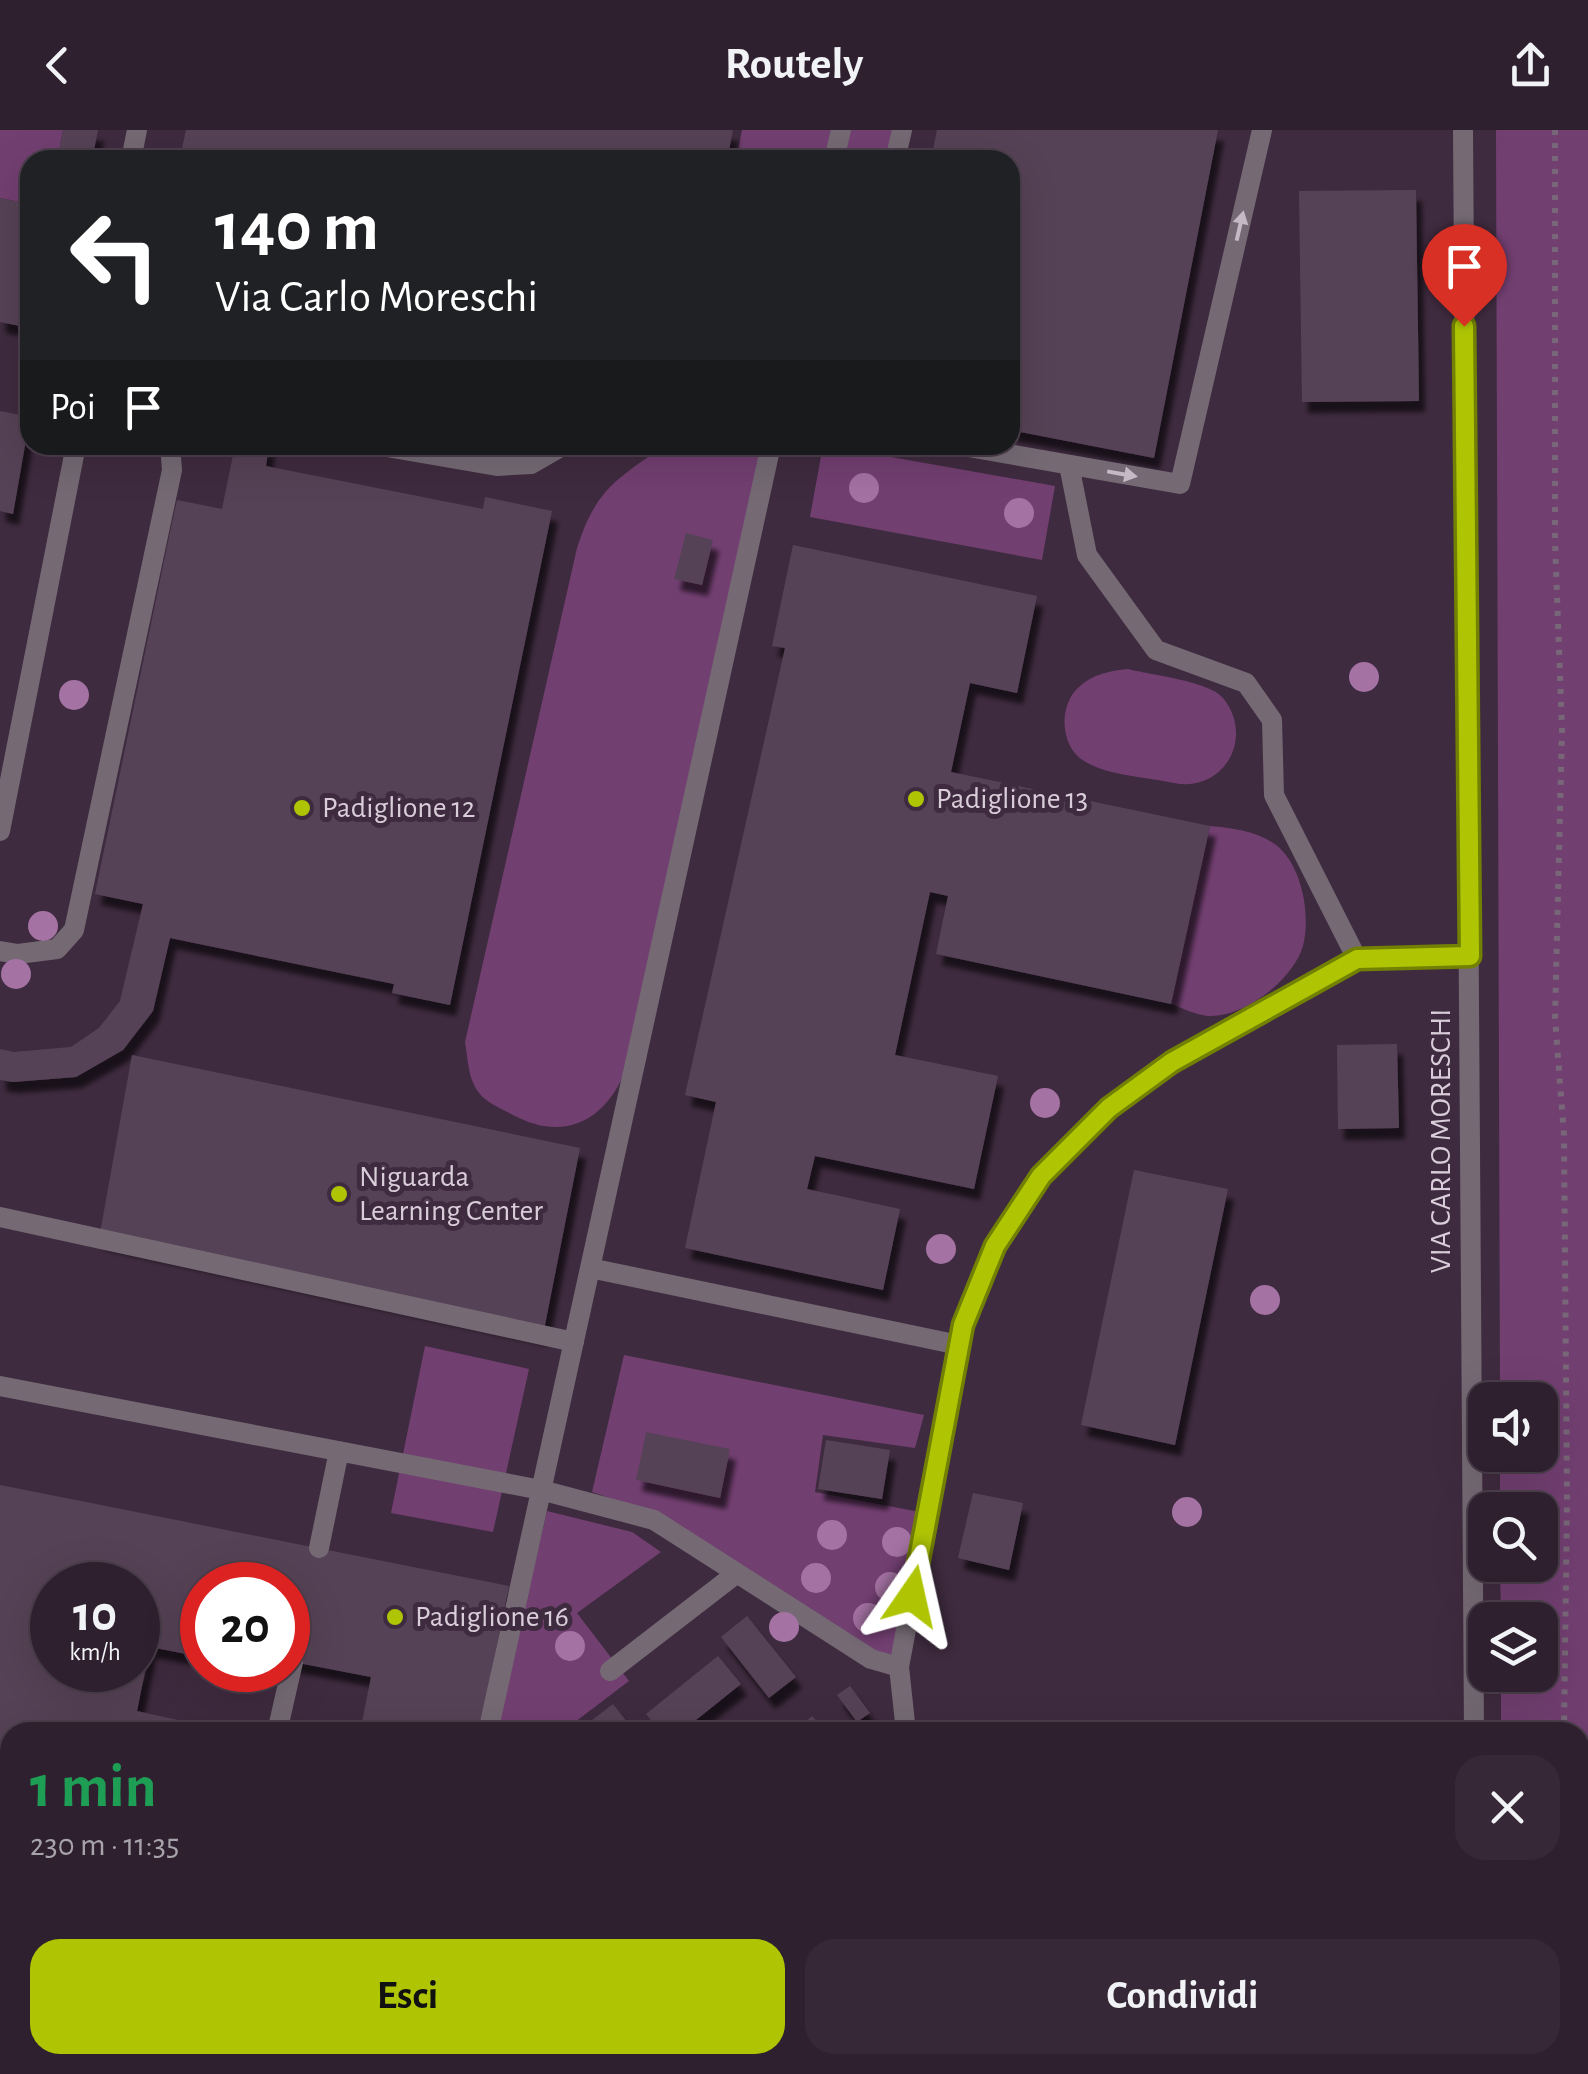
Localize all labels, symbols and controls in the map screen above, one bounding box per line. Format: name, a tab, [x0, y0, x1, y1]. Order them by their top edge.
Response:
icon: back	[30, 38, 85, 93]
icon: share	[1503, 38, 1558, 93]
text: Routely	[725, 42, 863, 87]
icon: left	[50, 190, 180, 320]
text: 140 m	[215, 193, 379, 263]
one-way arrow	[1233, 210, 1248, 241]
pin	[1422, 224, 1507, 327]
icon: arrive	[1437, 239, 1492, 294]
text: Via Carlo Moreschi	[215, 275, 538, 320]
icon: arrive	[116, 380, 171, 435]
text: Poi	[50, 389, 96, 427]
one-way arrow	[1106, 467, 1138, 482]
place label: Padiglione 13	[936, 784, 1088, 814]
marker: Padiglione 13	[905, 788, 927, 810]
place label: Padiglione 12	[322, 793, 475, 823]
marker: Padiglione 12	[291, 797, 313, 819]
street label: VIA CARLO MORESCHI	[1426, 1009, 1456, 1273]
place label: Niguarda Learning Center	[359, 1162, 543, 1226]
marker: Niguarda Learning Center	[328, 1183, 350, 1205]
map controls	[1468, 1382, 1558, 1692]
button: sound	[1468, 1382, 1558, 1472]
button: search	[1468, 1492, 1558, 1582]
position arrow	[860, 1544, 964, 1648]
speed limit sign: 20	[180, 1562, 310, 1692]
text: 10	[73, 1590, 117, 1640]
place label: Padiglione 16	[415, 1602, 569, 1632]
button: layers	[1468, 1602, 1558, 1692]
marker: Padiglione 16	[384, 1606, 406, 1628]
text: km/h	[69, 1640, 121, 1665]
button: close	[1455, 1755, 1560, 1860]
text: 1 min	[30, 1758, 156, 1818]
text: 230 m · 11:35	[30, 1829, 179, 1861]
button: Esci	[30, 1939, 785, 2054]
button: Condividi	[805, 1939, 1560, 2054]

